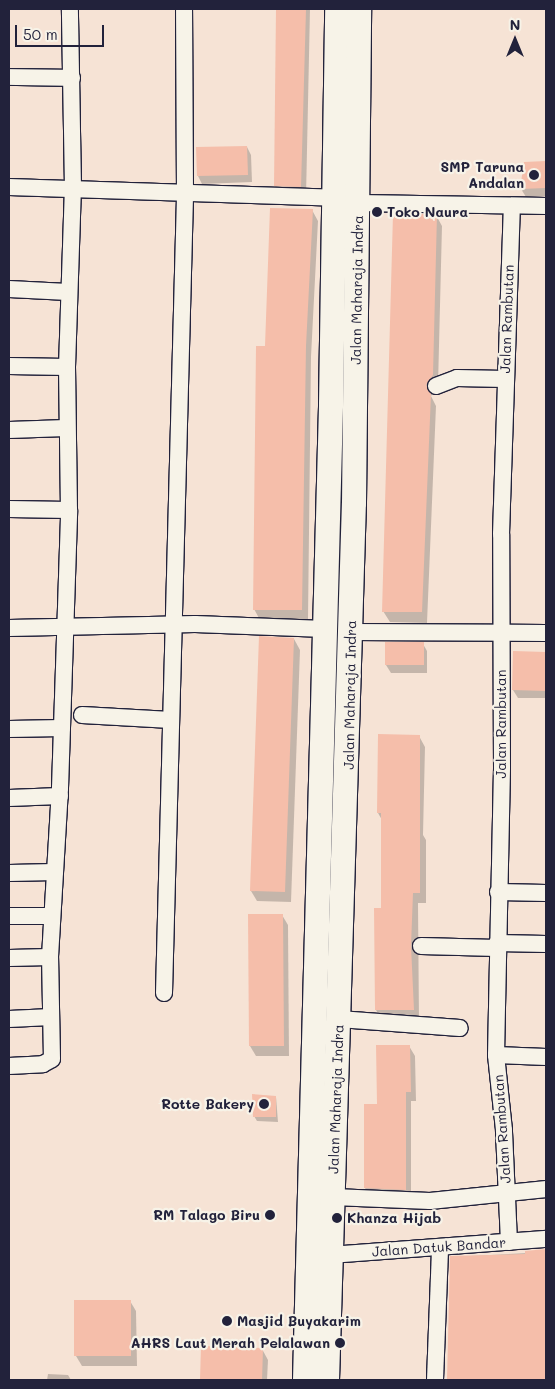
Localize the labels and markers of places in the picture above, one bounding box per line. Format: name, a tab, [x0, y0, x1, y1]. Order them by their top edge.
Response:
place label: SMP Taruna Andalan	[440, 159, 524, 192]
marker: SMP Taruna Andalan	[528, 169, 540, 181]
place label: Toko Naura	[387, 204, 468, 220]
marker: Toko Naura	[371, 206, 383, 218]
place label: Rotte Bakery	[161, 1096, 254, 1112]
marker: Rotte Bakery	[258, 1098, 270, 1110]
place label: RM Talago Biru	[153, 1207, 260, 1223]
marker: RM Talago Biru	[264, 1209, 276, 1221]
place label: Khanza Hijab	[347, 1210, 441, 1226]
marker: Khanza Hijab	[331, 1212, 343, 1224]
place label: Masjid Buyakarim	[237, 1313, 361, 1329]
marker: Masjid Buyakarim	[221, 1315, 233, 1327]
place label: AHRS Laut Merah Pelalawan	[131, 1335, 330, 1351]
marker: AHRS Laut Merah Pelalawan	[334, 1337, 346, 1349]

